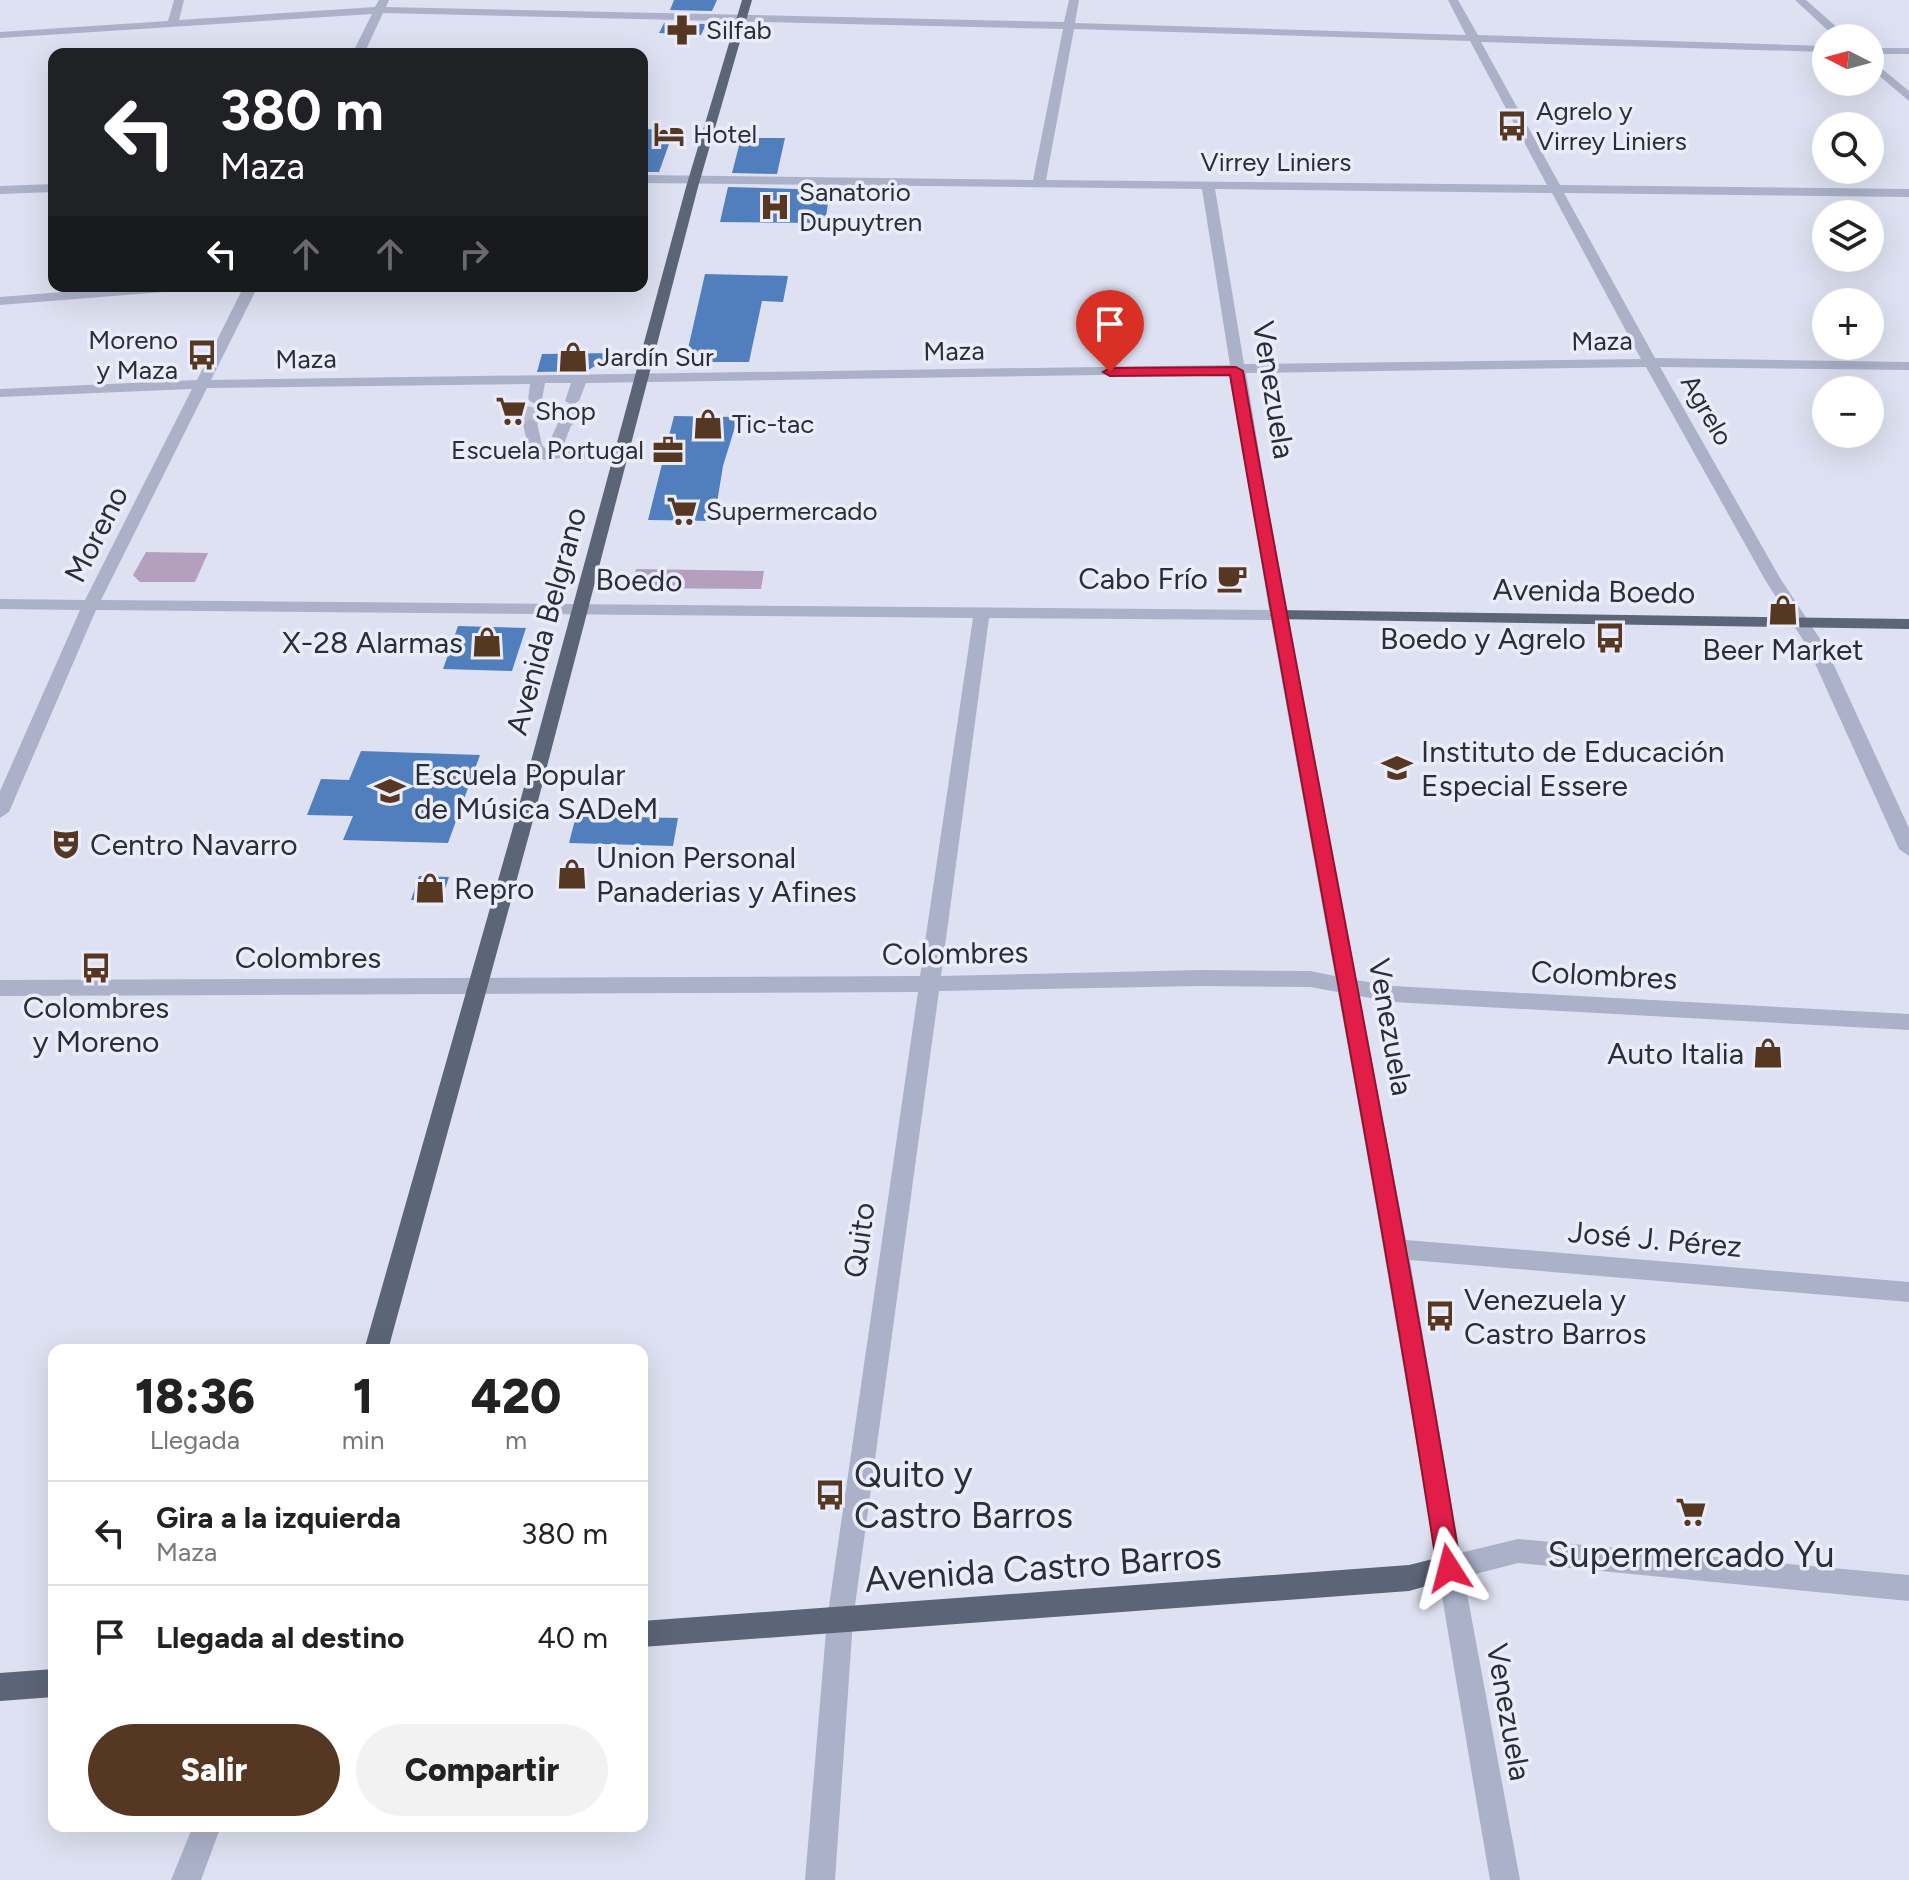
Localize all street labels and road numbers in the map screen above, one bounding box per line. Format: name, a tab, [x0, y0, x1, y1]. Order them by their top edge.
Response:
street label: Virrey Liniers	[1201, 146, 1351, 178]
street label: Venezuela	[1245, 319, 1303, 461]
street label: Maza	[1571, 324, 1633, 358]
street label: Maza	[923, 334, 985, 368]
street label: Maza	[275, 342, 337, 376]
street label: Agrelo	[1674, 369, 1740, 451]
street label: Moreno	[56, 480, 136, 588]
street label: Avenida Belgrano	[498, 503, 594, 739]
street label: Boedo	[595, 561, 683, 599]
street label: Avenida Boedo	[1492, 571, 1696, 611]
street label: Colombres	[881, 933, 1029, 973]
street label: Colombres	[235, 939, 381, 976]
street label: Colombres	[1530, 953, 1678, 997]
street label: Venezuela	[1361, 955, 1421, 1099]
street label: Quito	[835, 1200, 883, 1280]
street label: José J. Pérez	[1566, 1213, 1744, 1265]
street label: Avenida Castro Barros	[863, 1533, 1223, 1601]
street label: Venezuela	[1479, 1640, 1539, 1784]

